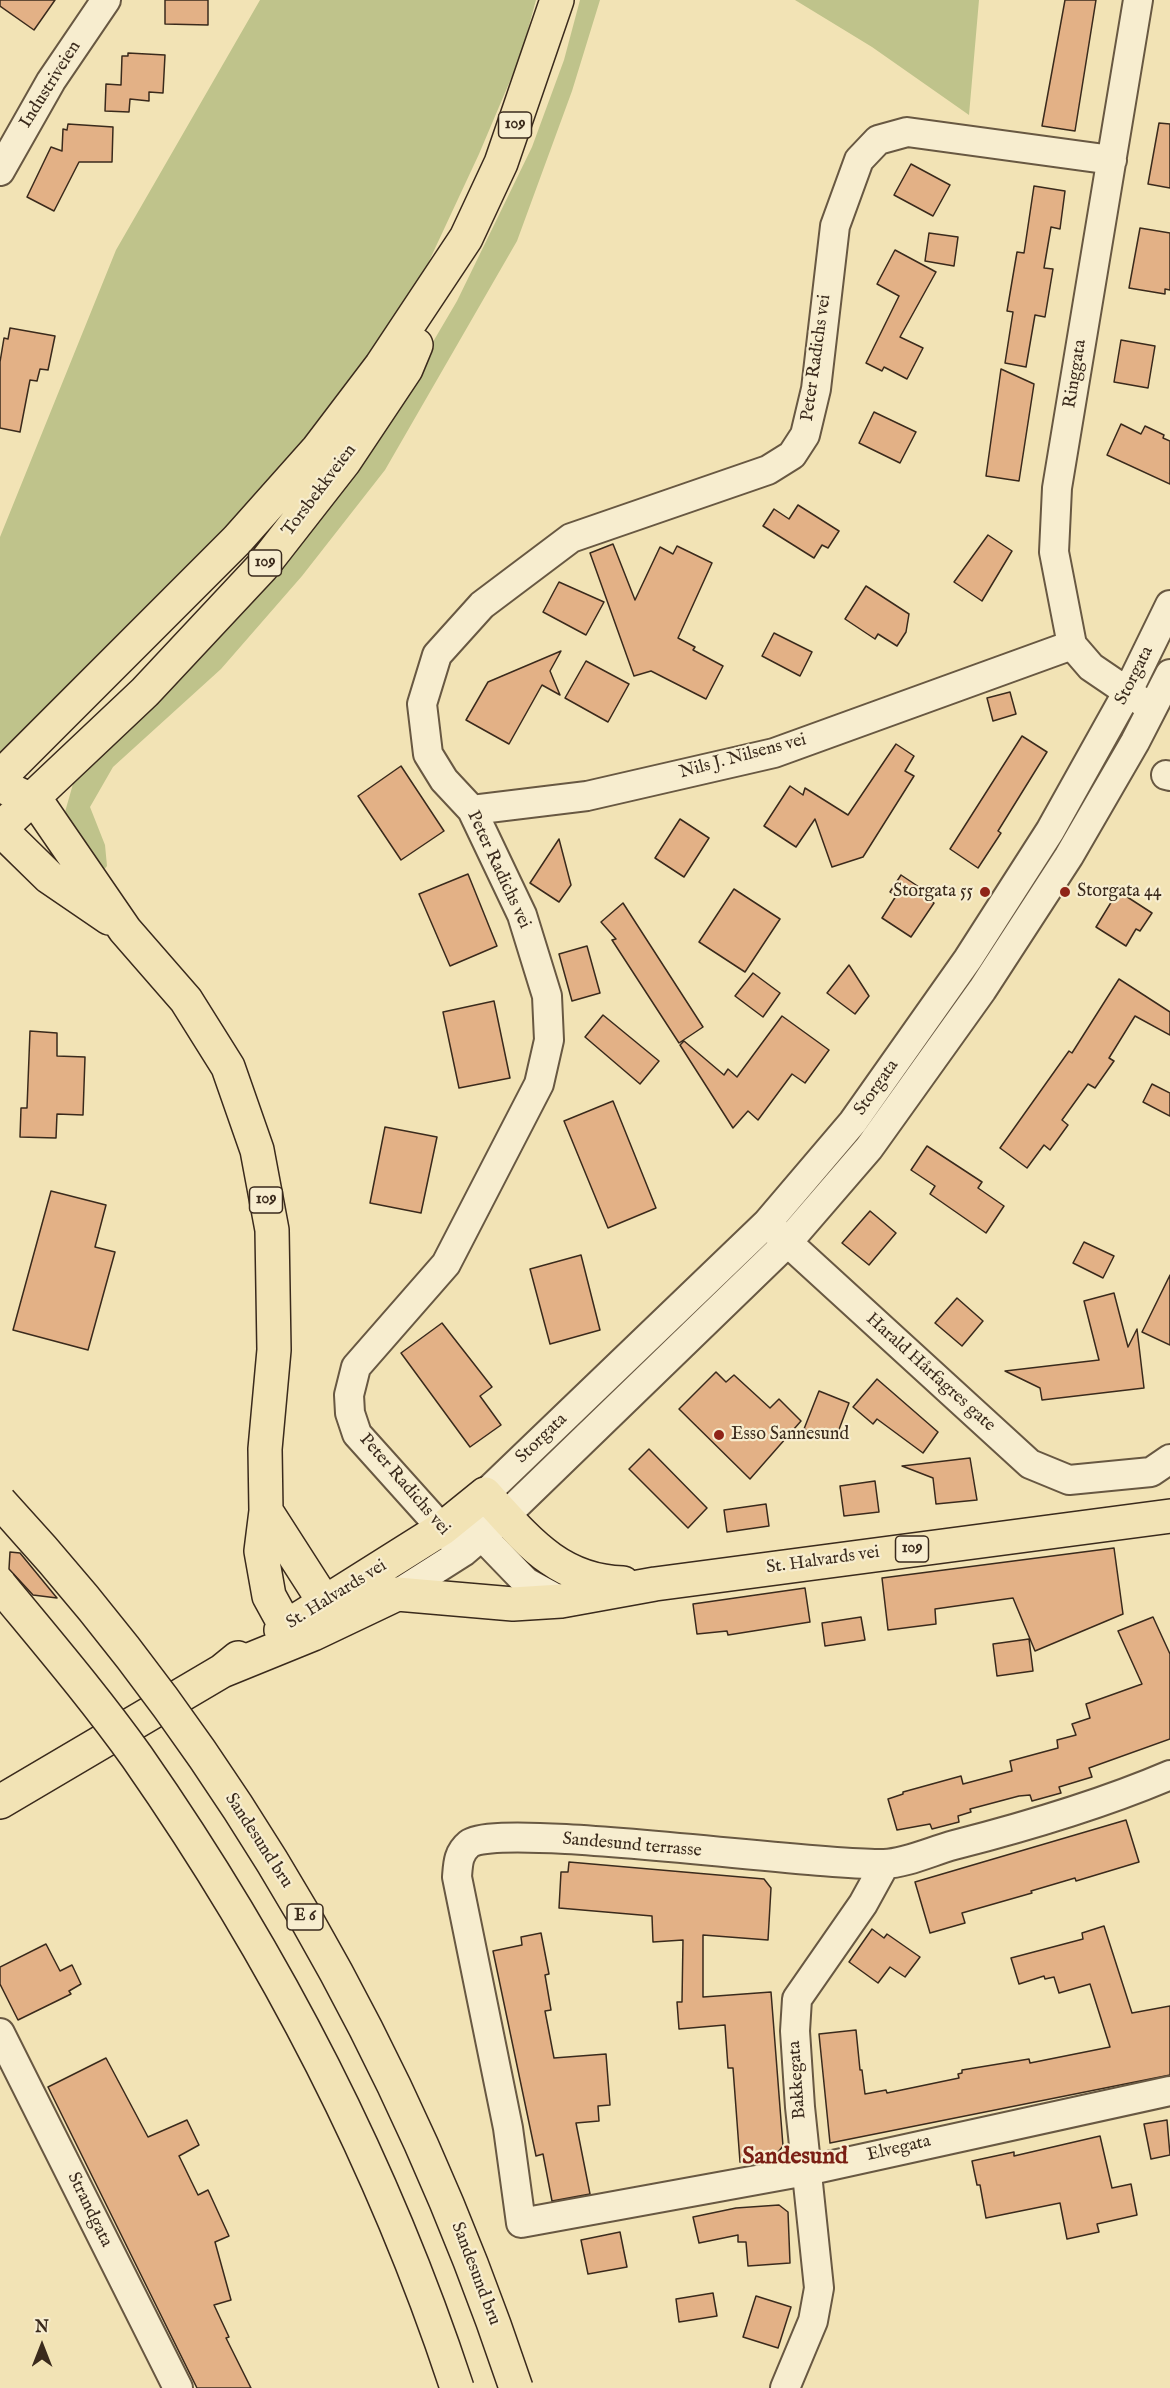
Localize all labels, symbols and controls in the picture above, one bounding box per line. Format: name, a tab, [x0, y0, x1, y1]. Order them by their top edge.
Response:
street label: Industriveien	[16, 37, 86, 133]
road number: 109	[498, 112, 532, 138]
street label: Peter Radichs vei	[797, 293, 837, 423]
street label: Ringgata	[1060, 338, 1092, 410]
street label: Torsbekkveien	[278, 441, 362, 541]
road number: 109	[248, 550, 282, 576]
street label: Storgata	[1111, 643, 1159, 709]
street label: Nils J. Nilsens vei	[677, 730, 809, 784]
street label: Peter Radichs vei	[461, 808, 535, 932]
place label: Storgata 55	[893, 881, 973, 903]
place label: Storgata 44	[1077, 881, 1162, 903]
marker: Storgata 55	[978, 885, 992, 899]
marker: Storgata 44	[1058, 885, 1072, 899]
street label: Storgata	[850, 1056, 904, 1120]
road number: 109	[250, 1187, 282, 1213]
street label: Harald Hårfagres gate	[861, 1309, 999, 1437]
street label: Storgata	[512, 1409, 572, 1469]
place label: Esso Sannesund	[731, 1424, 849, 1446]
marker: Esso Sannesund	[712, 1428, 726, 1442]
street label: Peter Radichs vei	[354, 1430, 454, 1540]
road number: 109	[896, 1536, 928, 1562]
street label: St. Halvards vei	[765, 1542, 881, 1580]
street label: St. Halvards vei	[283, 1556, 391, 1634]
street label: Sandesund bru	[219, 1790, 297, 1892]
street label: Sandesund terrasse	[562, 1829, 702, 1863]
road number: E 6	[287, 1904, 323, 1930]
street label: Bakkegata	[784, 2040, 812, 2120]
street label: Elvegata	[865, 2131, 933, 2167]
district label: Sandesund	[742, 2144, 848, 2172]
street label: Strandgata	[62, 2169, 116, 2251]
street label: Sandesund bru	[445, 2219, 505, 2329]
north arrow	[12, 2316, 72, 2376]
text: N	[35, 2318, 49, 2338]

